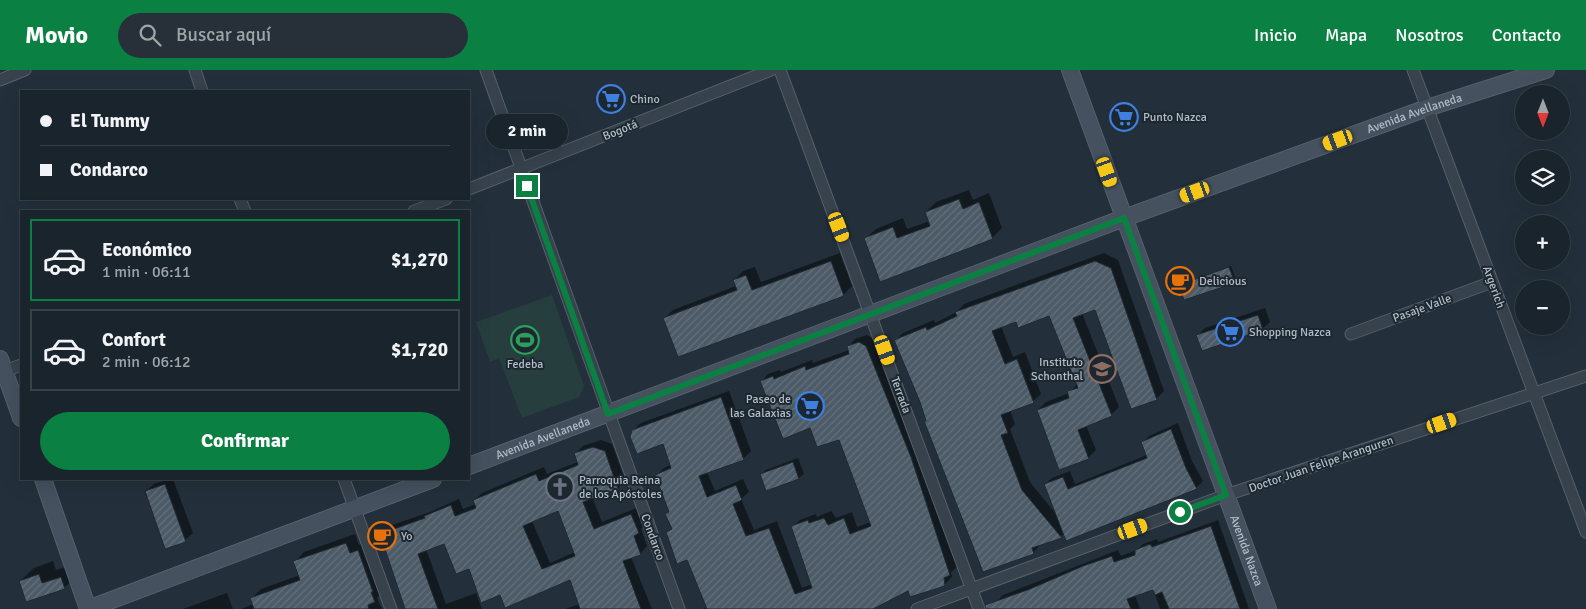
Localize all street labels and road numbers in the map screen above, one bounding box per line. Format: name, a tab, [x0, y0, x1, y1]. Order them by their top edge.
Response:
street label: Avenida Avellaneda	[1365, 90, 1464, 137]
street label: Bogotá	[601, 117, 640, 144]
street label: Argerich	[1479, 264, 1508, 310]
street label: Pasaje Valle	[1391, 291, 1454, 326]
street label: Terrada	[887, 375, 914, 416]
street label: Avenida Avellaneda	[494, 414, 592, 463]
street label: Doctor Juan Felipe Aranguren	[1247, 433, 1395, 496]
street label: Condarco	[637, 512, 668, 562]
street label: Avenida Nazca	[1226, 513, 1266, 588]

